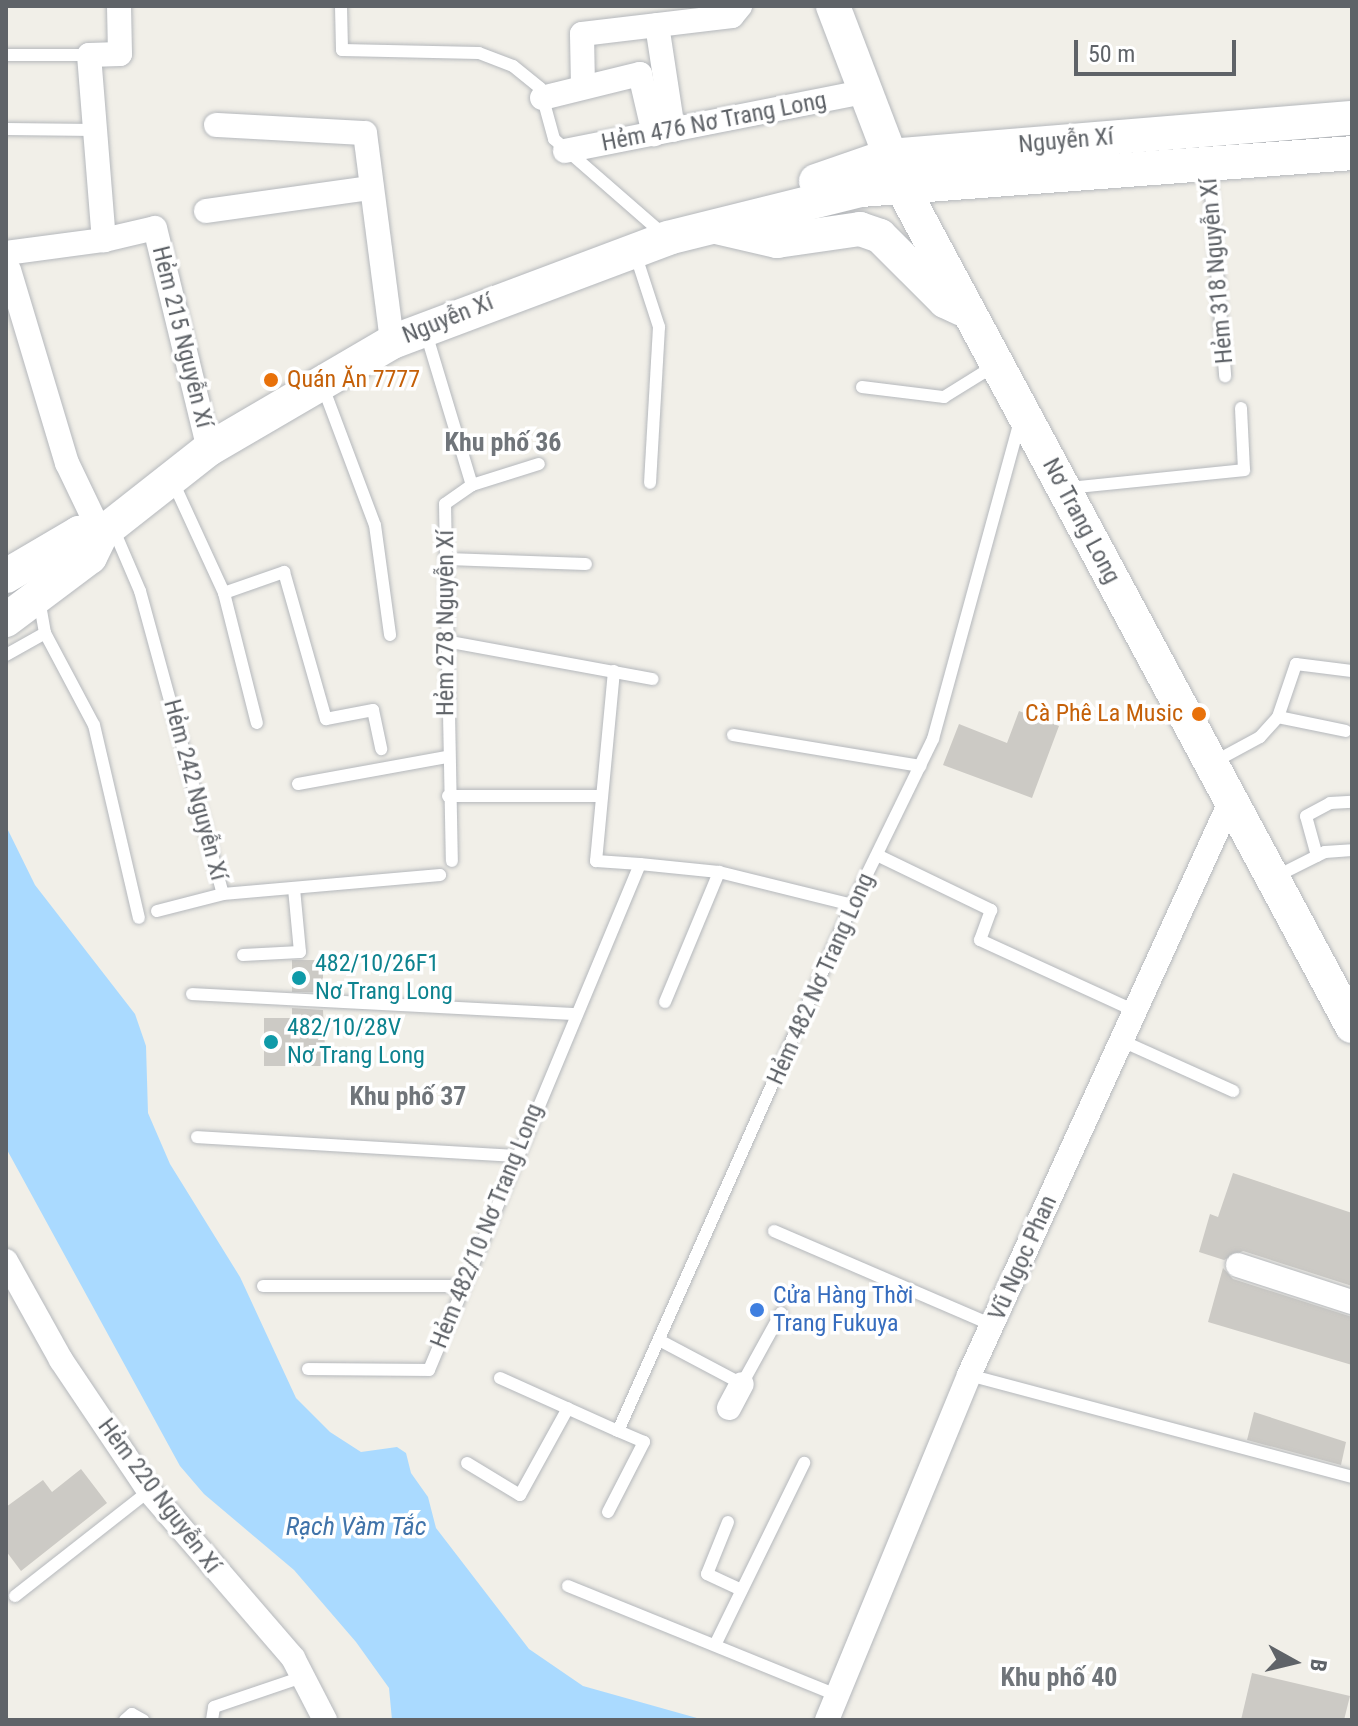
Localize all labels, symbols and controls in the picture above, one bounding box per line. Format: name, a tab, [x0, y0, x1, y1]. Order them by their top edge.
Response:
scale bar	[1078, 24, 1240, 74]
text: 50 m	[1088, 40, 1135, 68]
street label: Hẻm 476 Nơ Trang Long	[599, 86, 829, 158]
street label: Nguyễn Xí	[1017, 122, 1115, 160]
street label: Hẻm 318 Nguyễn Xí	[1195, 177, 1239, 365]
street label: Hẻm 215 Nguyễn Xí	[146, 243, 218, 431]
street label: Nguyễn Xí	[398, 288, 498, 350]
place label: Quán Ăn 7777	[287, 366, 420, 394]
marker: Quán Ăn 7777	[262, 371, 280, 389]
district label: Khu phố 36	[445, 427, 561, 459]
street label: Nơ Trang Long	[1036, 453, 1126, 589]
street label: Hẻm 278 Nguyễn Xí	[432, 530, 460, 716]
street label: Hẻm 242 Nguyễn Xí	[157, 696, 233, 884]
place label: Cà Phê La Music	[1025, 700, 1183, 728]
marker: Cà Phê La Music	[1190, 705, 1208, 723]
street label: Hẻm 482 Nơ Trang Long	[761, 869, 881, 1089]
place label: 482/10/26F1 Nơ Trang Long	[315, 950, 453, 1006]
marker: 482/10/26F1 Nơ Trang Long	[290, 969, 308, 987]
place label: 482/10/28V Nơ Trang Long	[287, 1014, 425, 1070]
marker: 482/10/28V Nơ Trang Long	[262, 1033, 280, 1051]
district label: Khu phố 37	[350, 1081, 466, 1113]
street label: Hẻm 482/10 Nơ Trang Long	[425, 1099, 549, 1353]
street label: Vũ Ngọc Phan	[983, 1191, 1063, 1325]
place label: Cửa Hàng Thời Trang Fukuya	[773, 1282, 914, 1338]
marker: Cửa Hàng Thời Trang Fukuya	[748, 1301, 766, 1319]
street label: Hẻm 220 Nguyễn Xí	[91, 1413, 227, 1579]
water label: Rạch Vàm Tắc	[285, 1511, 427, 1543]
north arrow	[1254, 1622, 1334, 1702]
text: B	[1305, 1658, 1331, 1673]
district label: Khu phố 40	[1001, 1662, 1117, 1694]

